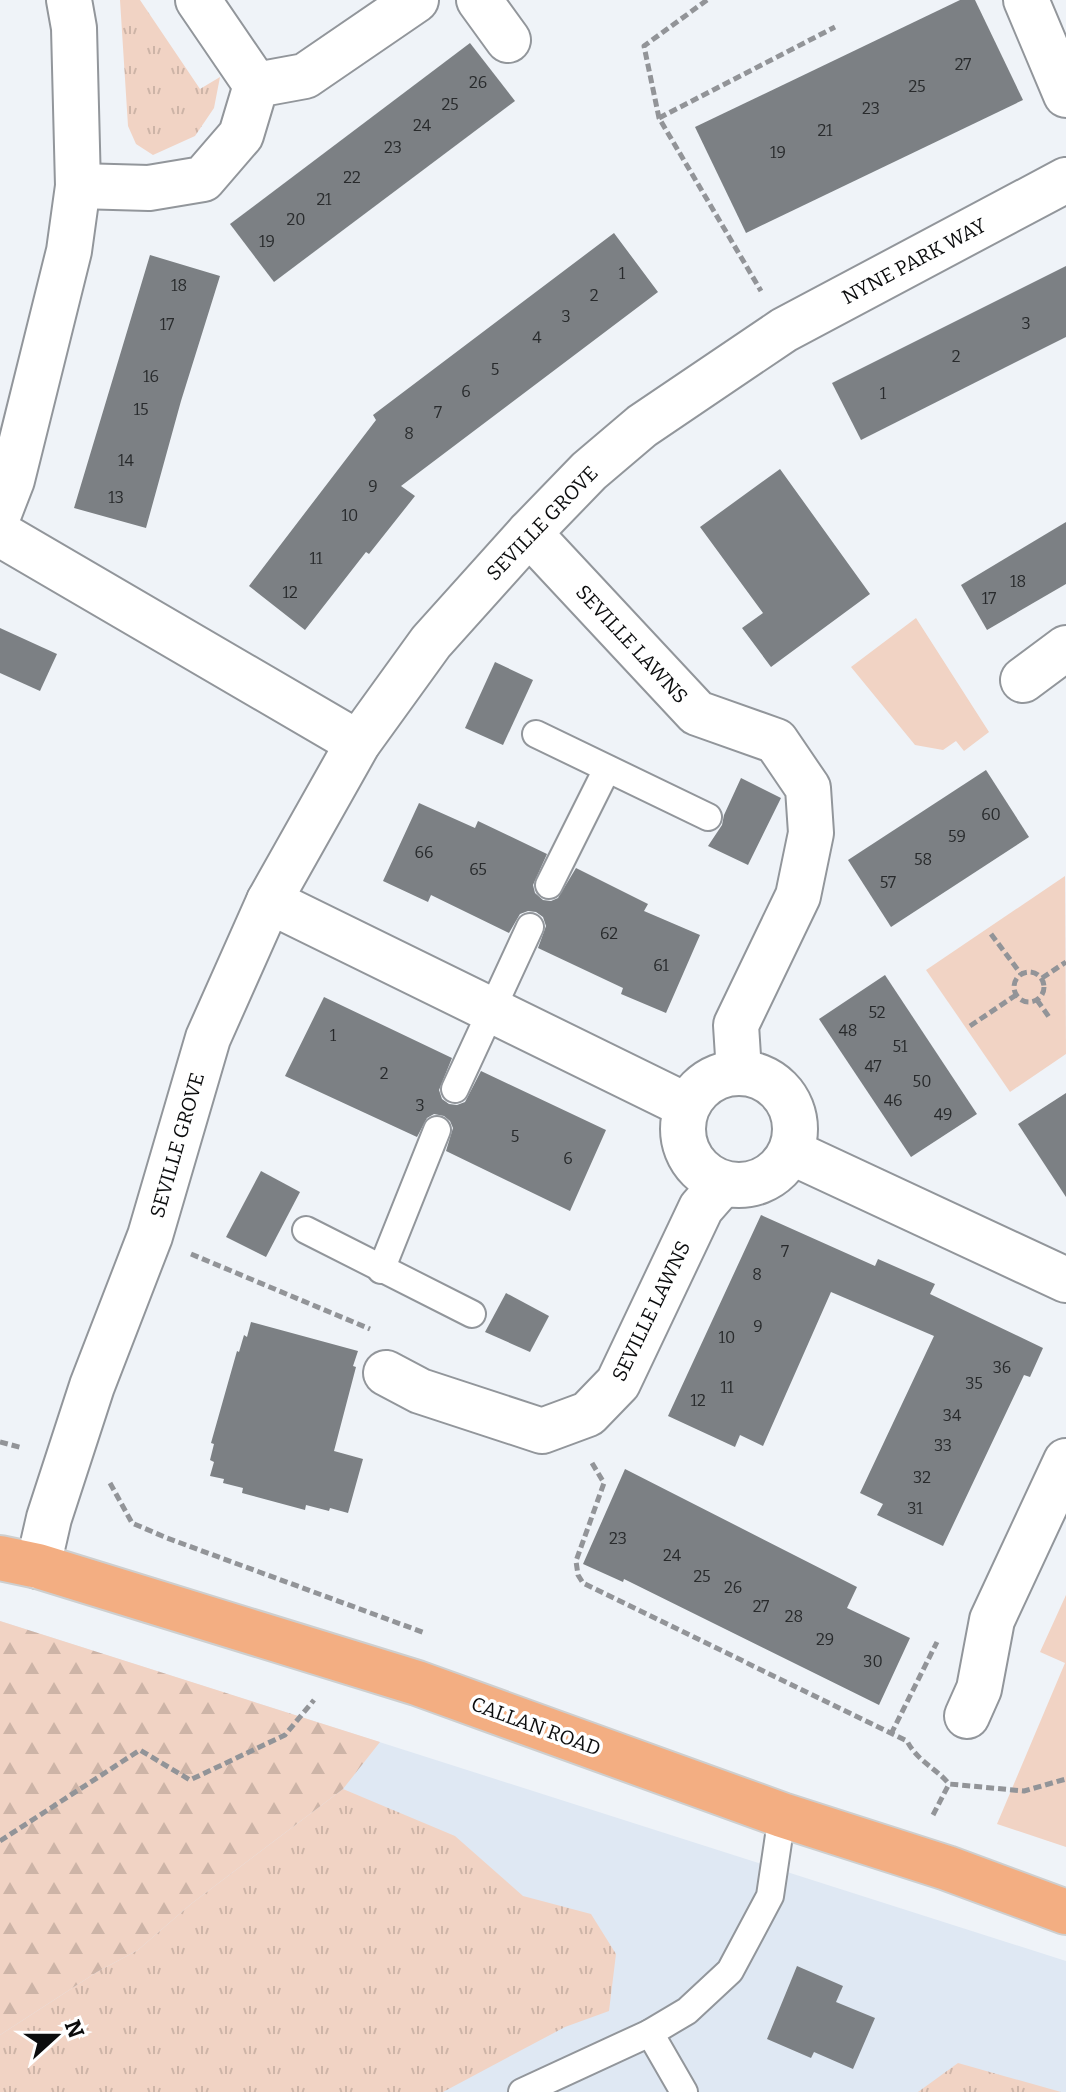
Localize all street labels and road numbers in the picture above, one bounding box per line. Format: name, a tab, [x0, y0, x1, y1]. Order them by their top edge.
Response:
street label: NYNE PARK WAY	[838, 213, 990, 309]
street label: SEVILLE GROVE	[481, 461, 603, 585]
street label: SEVILLE LAWNS	[571, 580, 693, 708]
street label: SEVILLE GROVE	[145, 1070, 209, 1220]
street label: SEVILLE LAWNS	[607, 1237, 695, 1385]
street label: CALLAN ROAD	[468, 1691, 604, 1761]

